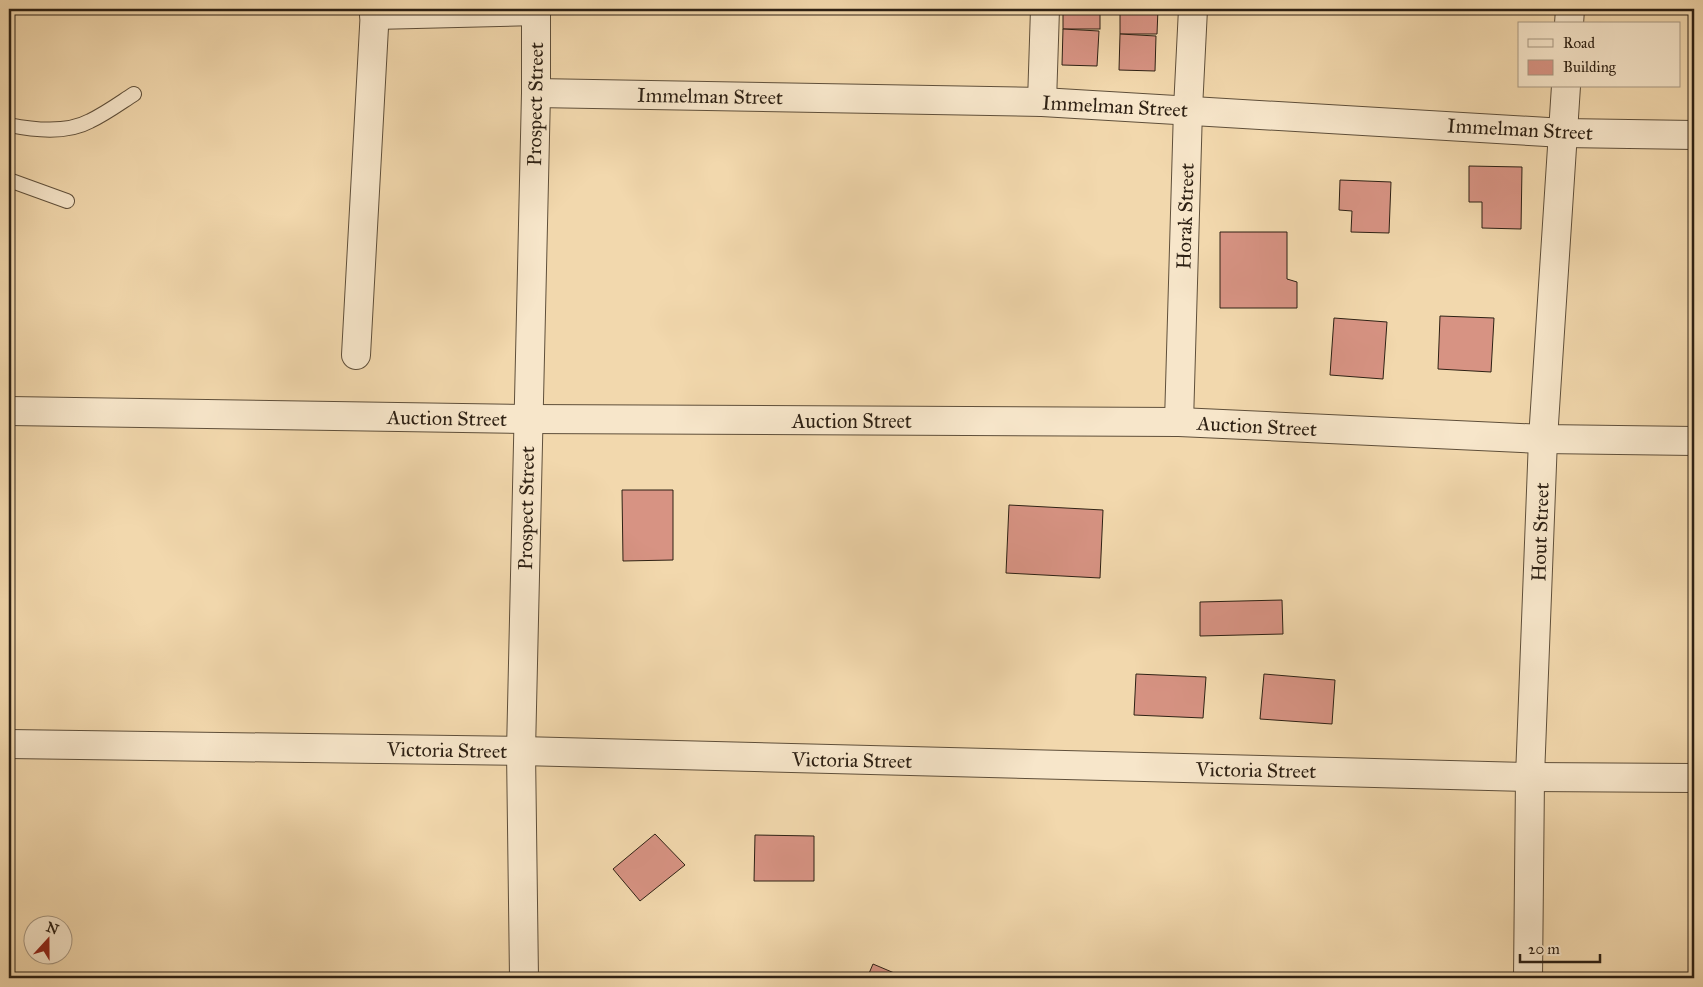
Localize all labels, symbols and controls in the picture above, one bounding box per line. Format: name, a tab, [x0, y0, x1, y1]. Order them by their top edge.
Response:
legend	[1518, 22, 1680, 88]
text: Road	[1563, 34, 1595, 52]
street label: Prospect Street	[522, 42, 548, 166]
text: Building	[1563, 58, 1617, 76]
street label: Immelman Street	[637, 83, 783, 109]
street label: Immelman Street	[1042, 90, 1188, 122]
street label: Immelman Street	[1447, 113, 1593, 145]
street label: Horak Street	[1171, 162, 1199, 270]
street label: Auction Street	[386, 405, 507, 431]
street label: Auction Street	[791, 409, 912, 433]
street label: Auction Street	[1196, 411, 1317, 441]
street label: Prospect Street	[513, 446, 539, 570]
street label: Hout Street	[1526, 482, 1554, 582]
street label: Victoria Street	[386, 737, 507, 763]
street label: Victoria Street	[791, 747, 912, 773]
street label: Victoria Street	[1195, 757, 1316, 783]
north arrow	[22, 914, 72, 964]
text: N	[44, 918, 61, 938]
scale bar	[1520, 932, 1600, 964]
text: 20 m	[1528, 940, 1560, 958]

